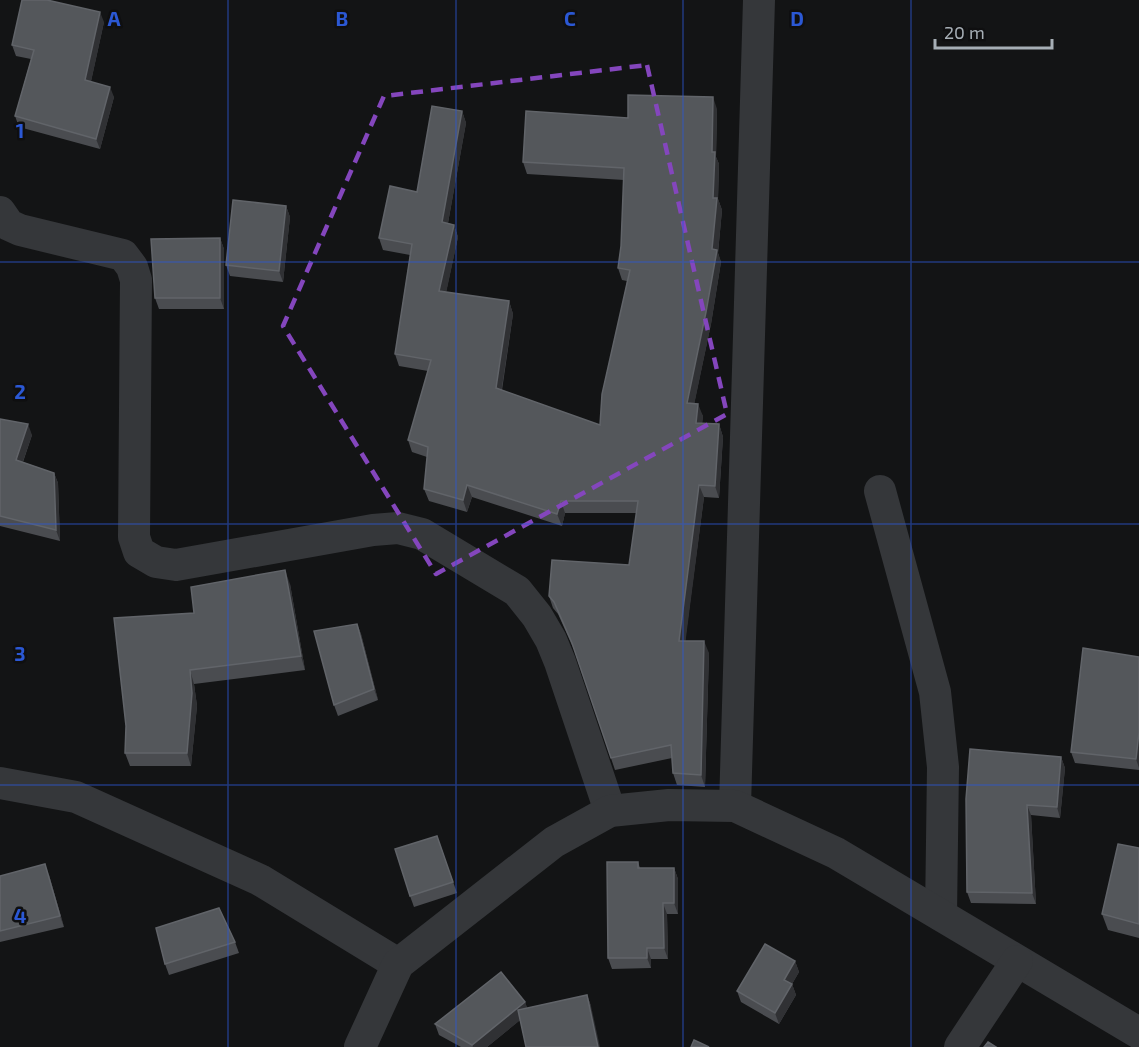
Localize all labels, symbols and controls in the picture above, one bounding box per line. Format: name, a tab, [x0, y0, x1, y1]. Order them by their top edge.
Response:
text: A	[107, 6, 121, 30]
text: B	[336, 6, 348, 30]
text: C	[564, 6, 576, 30]
text: D	[790, 6, 804, 30]
scale bar	[935, 12, 1052, 50]
text: 20 m	[944, 21, 985, 43]
text: 1	[16, 118, 24, 142]
text: 2	[14, 379, 26, 403]
text: 3	[14, 641, 26, 665]
text: 4	[14, 903, 27, 927]

